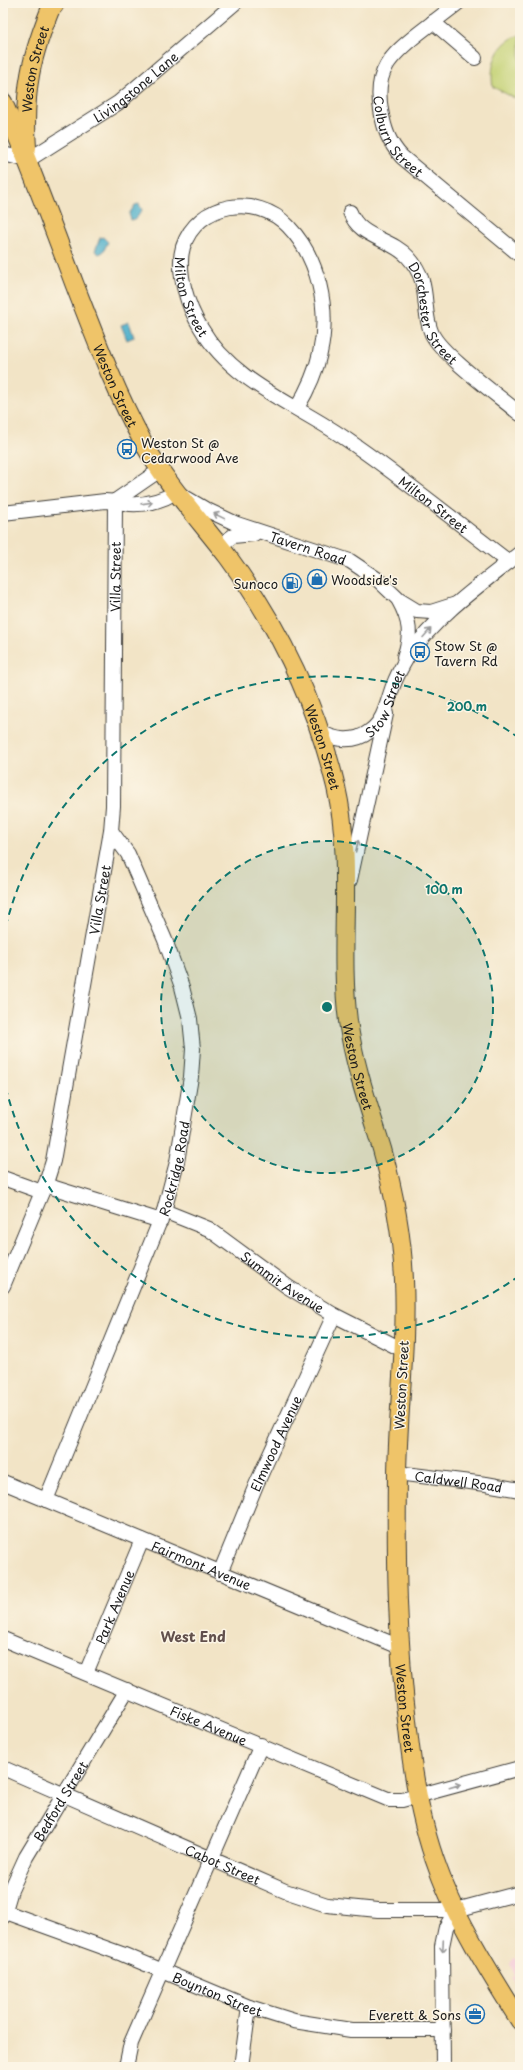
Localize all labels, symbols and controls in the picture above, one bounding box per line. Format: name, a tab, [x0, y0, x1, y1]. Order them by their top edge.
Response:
street label: Weston Street	[17, 23, 53, 113]
street label: Livingstone Lane	[89, 47, 182, 126]
street label: Colburn Street	[370, 95, 428, 181]
street label: Milton Street	[171, 257, 213, 340]
street label: Dorchester Street	[405, 257, 462, 368]
street label: Weston Street	[89, 341, 143, 430]
place label: Weston St @ Cedarwood Ave	[141, 433, 239, 467]
bus stop icon: Weston St @ Cedarwood Ave	[116, 438, 138, 460]
street label: Milton Street	[395, 471, 472, 537]
one-way arrow	[140, 499, 153, 507]
one-way arrow	[213, 512, 225, 519]
street label: Tavern Road	[268, 526, 349, 569]
street label: Villa Street	[105, 542, 124, 612]
shop icon: Woodside's	[306, 568, 328, 590]
place label: Woodside's	[331, 570, 398, 589]
fuel station icon: Sunoco	[281, 572, 303, 594]
place label: Sunoco	[233, 574, 278, 593]
one-way arrow	[423, 628, 432, 638]
place label: Stow St @ Tavern Rd	[434, 636, 498, 670]
bus stop icon: Stow St @ Tavern Rd	[409, 641, 431, 663]
street label: Stow Street	[360, 666, 408, 742]
text: 200 m	[447, 697, 487, 715]
street label: Weston Street	[301, 701, 346, 792]
one-way arrow	[353, 840, 361, 853]
street label: Villa Street	[83, 863, 114, 936]
text: 100 m	[425, 880, 463, 898]
centre of rings	[320, 1000, 334, 1014]
street label: Weston Street	[339, 1021, 379, 1112]
street label: Rockridge Road	[153, 1119, 193, 1219]
street label: Summit Avenue	[237, 1246, 328, 1317]
street label: Weston Street	[389, 1340, 413, 1430]
street label: Elmwood Avenue	[245, 1392, 305, 1494]
street label: Caldwell Road	[413, 1466, 504, 1496]
street label: Fairmont Avenue	[149, 1535, 254, 1594]
street label: Park Avenue	[90, 1567, 138, 1647]
district label: West End	[160, 1626, 226, 1647]
street label: Weston Street	[392, 1663, 420, 1754]
street label: Fiske Avenue	[167, 1700, 250, 1749]
street label: Bedford Street	[28, 1757, 92, 1845]
one-way arrow	[448, 1782, 461, 1789]
street label: Cabot Street	[182, 1839, 264, 1889]
one-way arrow	[439, 1939, 446, 1952]
street label: Boynton Street	[170, 1967, 265, 2020]
office icon: Everett & Sons	[464, 2003, 486, 2025]
place label: Everett & Sons	[368, 2005, 461, 2024]

